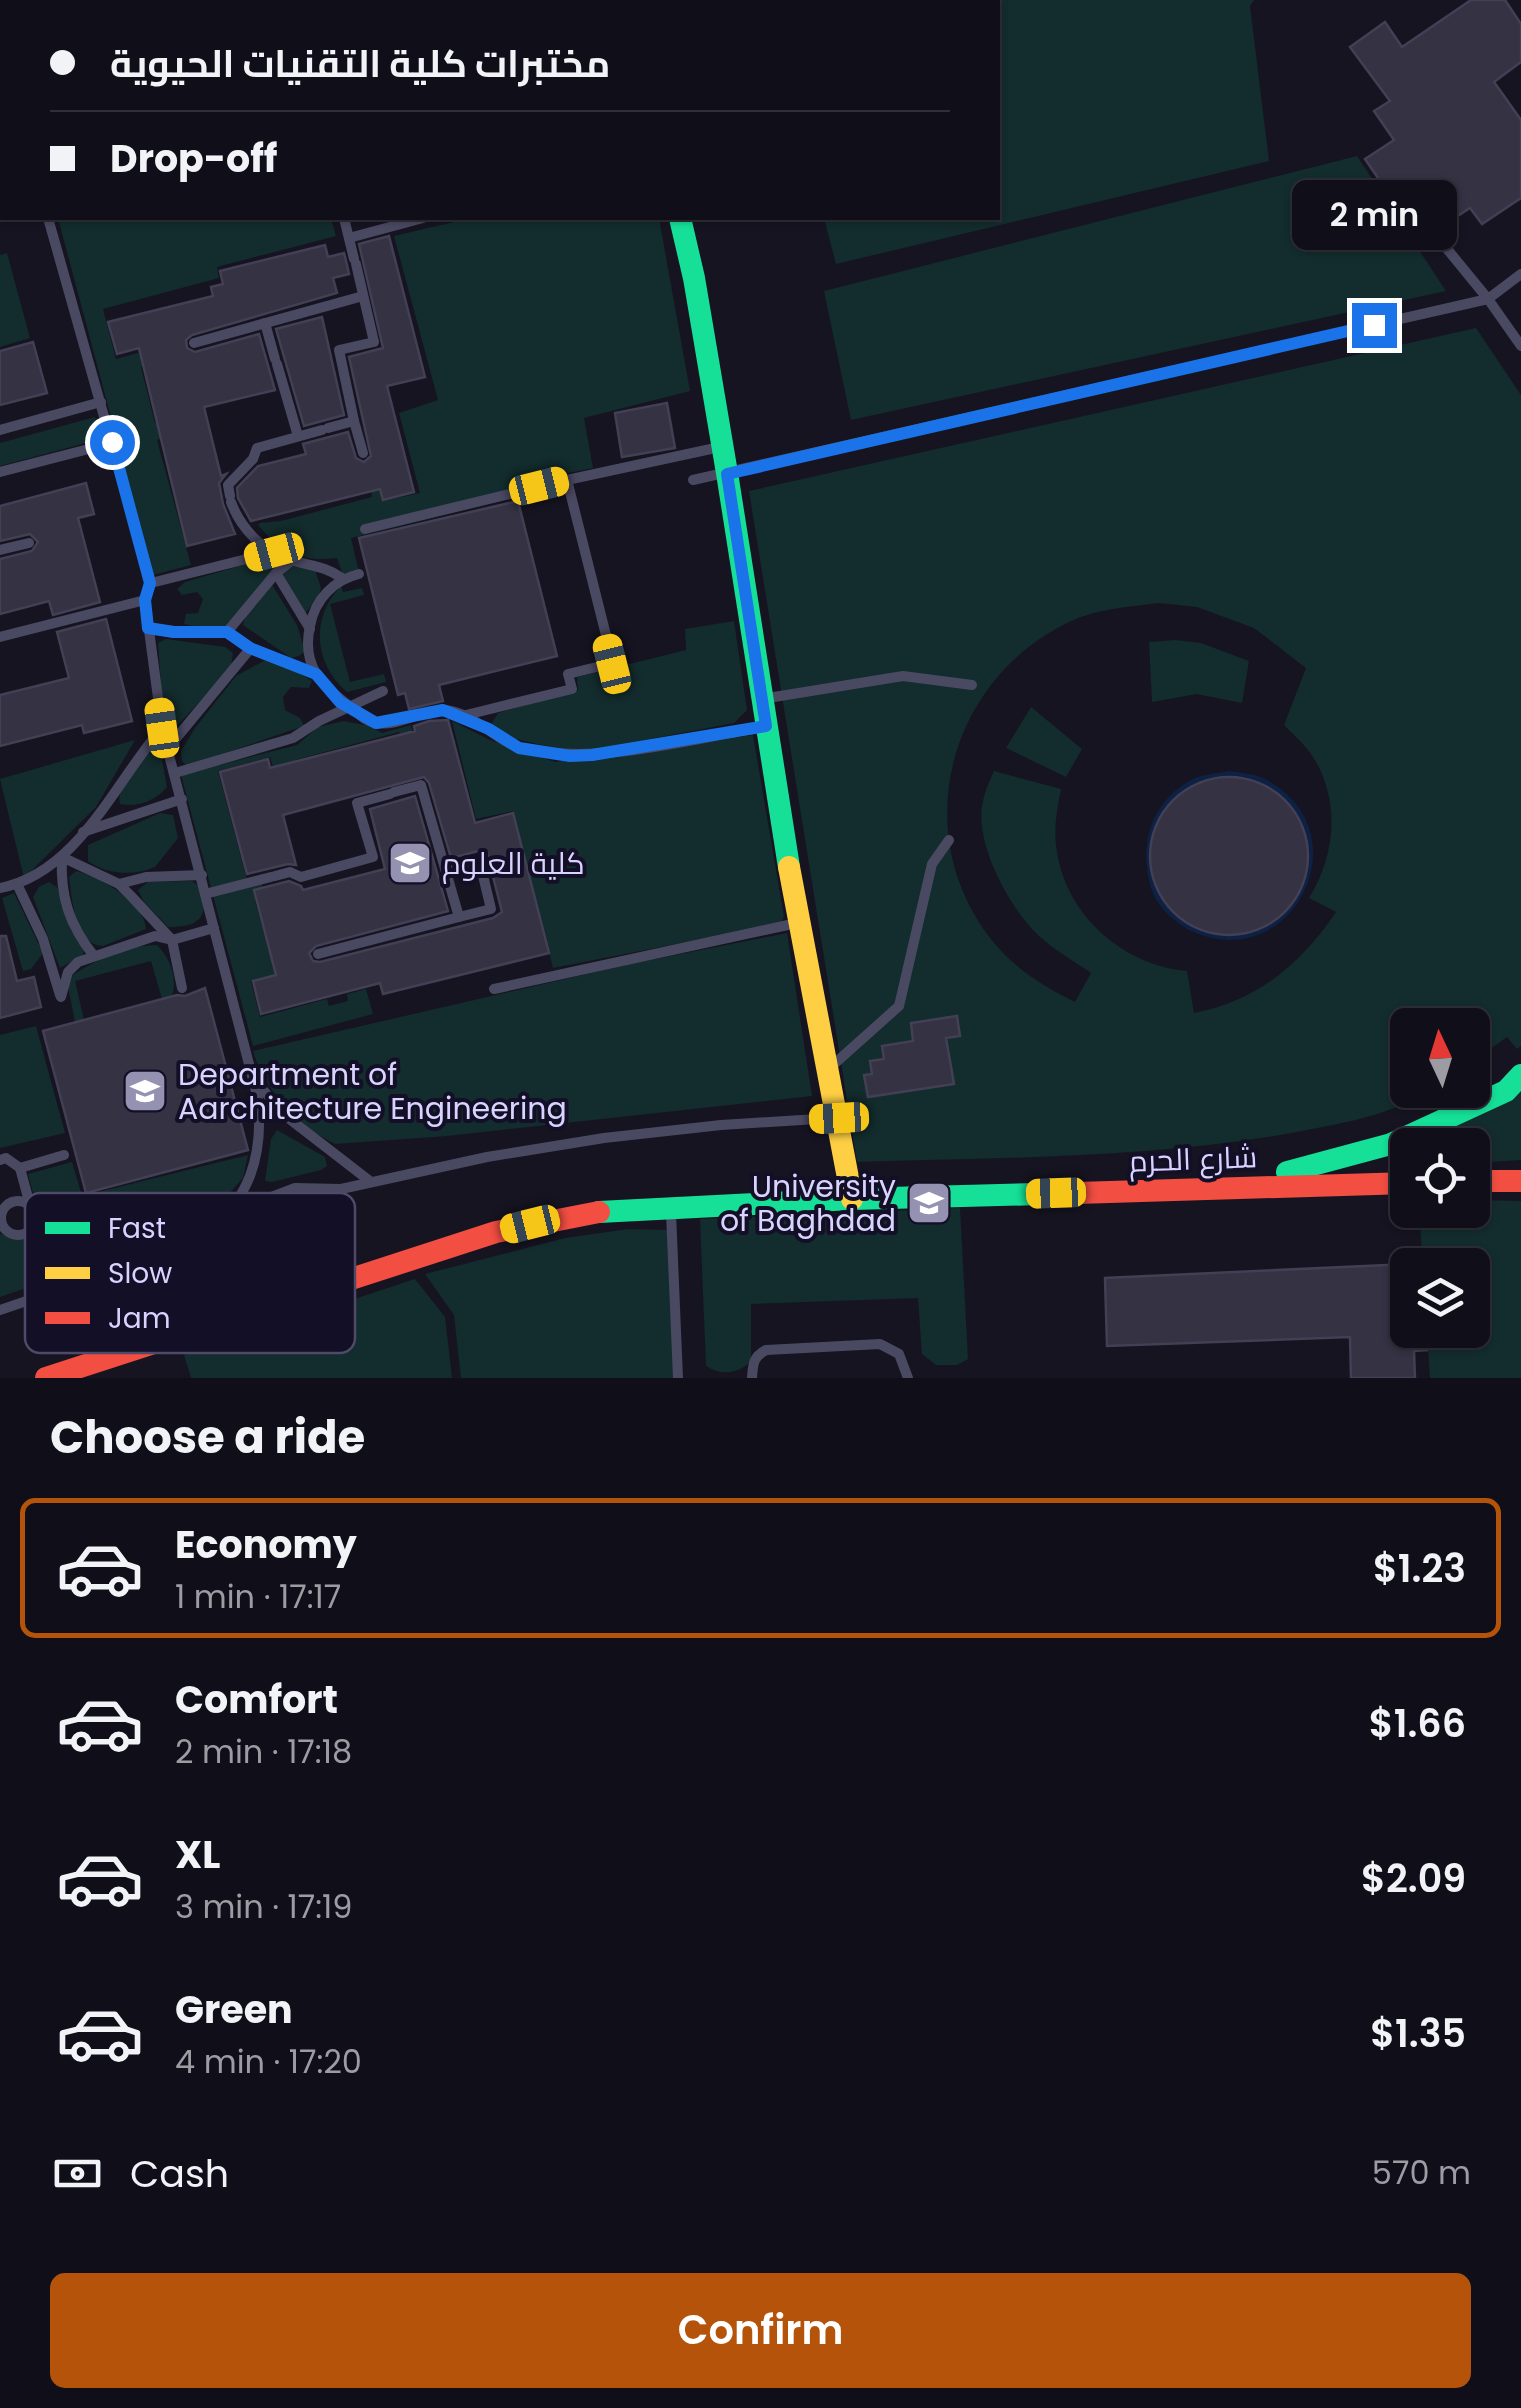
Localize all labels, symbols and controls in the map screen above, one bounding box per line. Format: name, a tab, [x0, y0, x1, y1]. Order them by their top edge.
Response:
text: مختبرات كلية التقنيات الحيوية	[110, 37, 610, 90]
text: Drop-off	[110, 132, 278, 185]
callout: 2 min	[1292, 180, 1456, 250]
text: 2 min	[1330, 192, 1419, 237]
route end	[1352, 303, 1397, 348]
route start	[90, 420, 135, 465]
car	[506, 464, 572, 508]
car	[241, 530, 307, 574]
car	[590, 631, 634, 697]
car	[143, 696, 181, 760]
school or university icon: كلية العلوم	[387, 840, 433, 886]
place label: كلية العلوم	[442, 842, 585, 885]
north arrow	[1390, 1008, 1490, 1108]
map controls	[1390, 1008, 1490, 1348]
place label: Department of Aarchitecture Engineering	[178, 1053, 567, 1130]
school or university icon: Department of Aarchitecture Engineering	[122, 1068, 168, 1114]
car	[808, 1101, 870, 1135]
button: locate	[1390, 1128, 1490, 1228]
street label: شارع الحرم	[1128, 1135, 1258, 1183]
place label: University of Baghdad	[720, 1165, 896, 1242]
car	[1025, 1177, 1087, 1209]
school or university icon: University of Baghdad	[906, 1180, 952, 1226]
legend	[25, 1193, 355, 1353]
car	[497, 1202, 563, 1246]
text: Fast	[108, 1209, 166, 1248]
button: layers	[1390, 1248, 1490, 1348]
text: Slow	[108, 1254, 172, 1293]
text: Jam	[108, 1299, 171, 1338]
text: Choose a ride	[50, 1406, 365, 1469]
text: Economy	[175, 1518, 357, 1571]
icon: car	[55, 1523, 145, 1613]
text: $1.23	[1373, 1542, 1466, 1595]
text: 1 min · 17:17	[175, 1574, 341, 1619]
text: Comfort	[175, 1673, 338, 1726]
icon: car	[55, 1678, 145, 1768]
text: $1.66	[1369, 1697, 1466, 1750]
text: 2 min · 17:18	[175, 1729, 352, 1774]
text: XL	[175, 1828, 220, 1881]
icon: car	[55, 1833, 145, 1923]
text: $2.09	[1361, 1852, 1466, 1905]
text: 3 min · 17:19	[175, 1884, 353, 1929]
text: Green	[175, 1983, 293, 2036]
icon: car	[55, 1988, 145, 2078]
text: $1.35	[1370, 2007, 1466, 2060]
text: 4 min · 17:20	[175, 2039, 362, 2084]
icon: cash	[50, 2146, 105, 2201]
text: Cash	[130, 2147, 229, 2200]
text: 570 m	[1372, 2150, 1471, 2195]
button: Confirm	[50, 2273, 1471, 2388]

